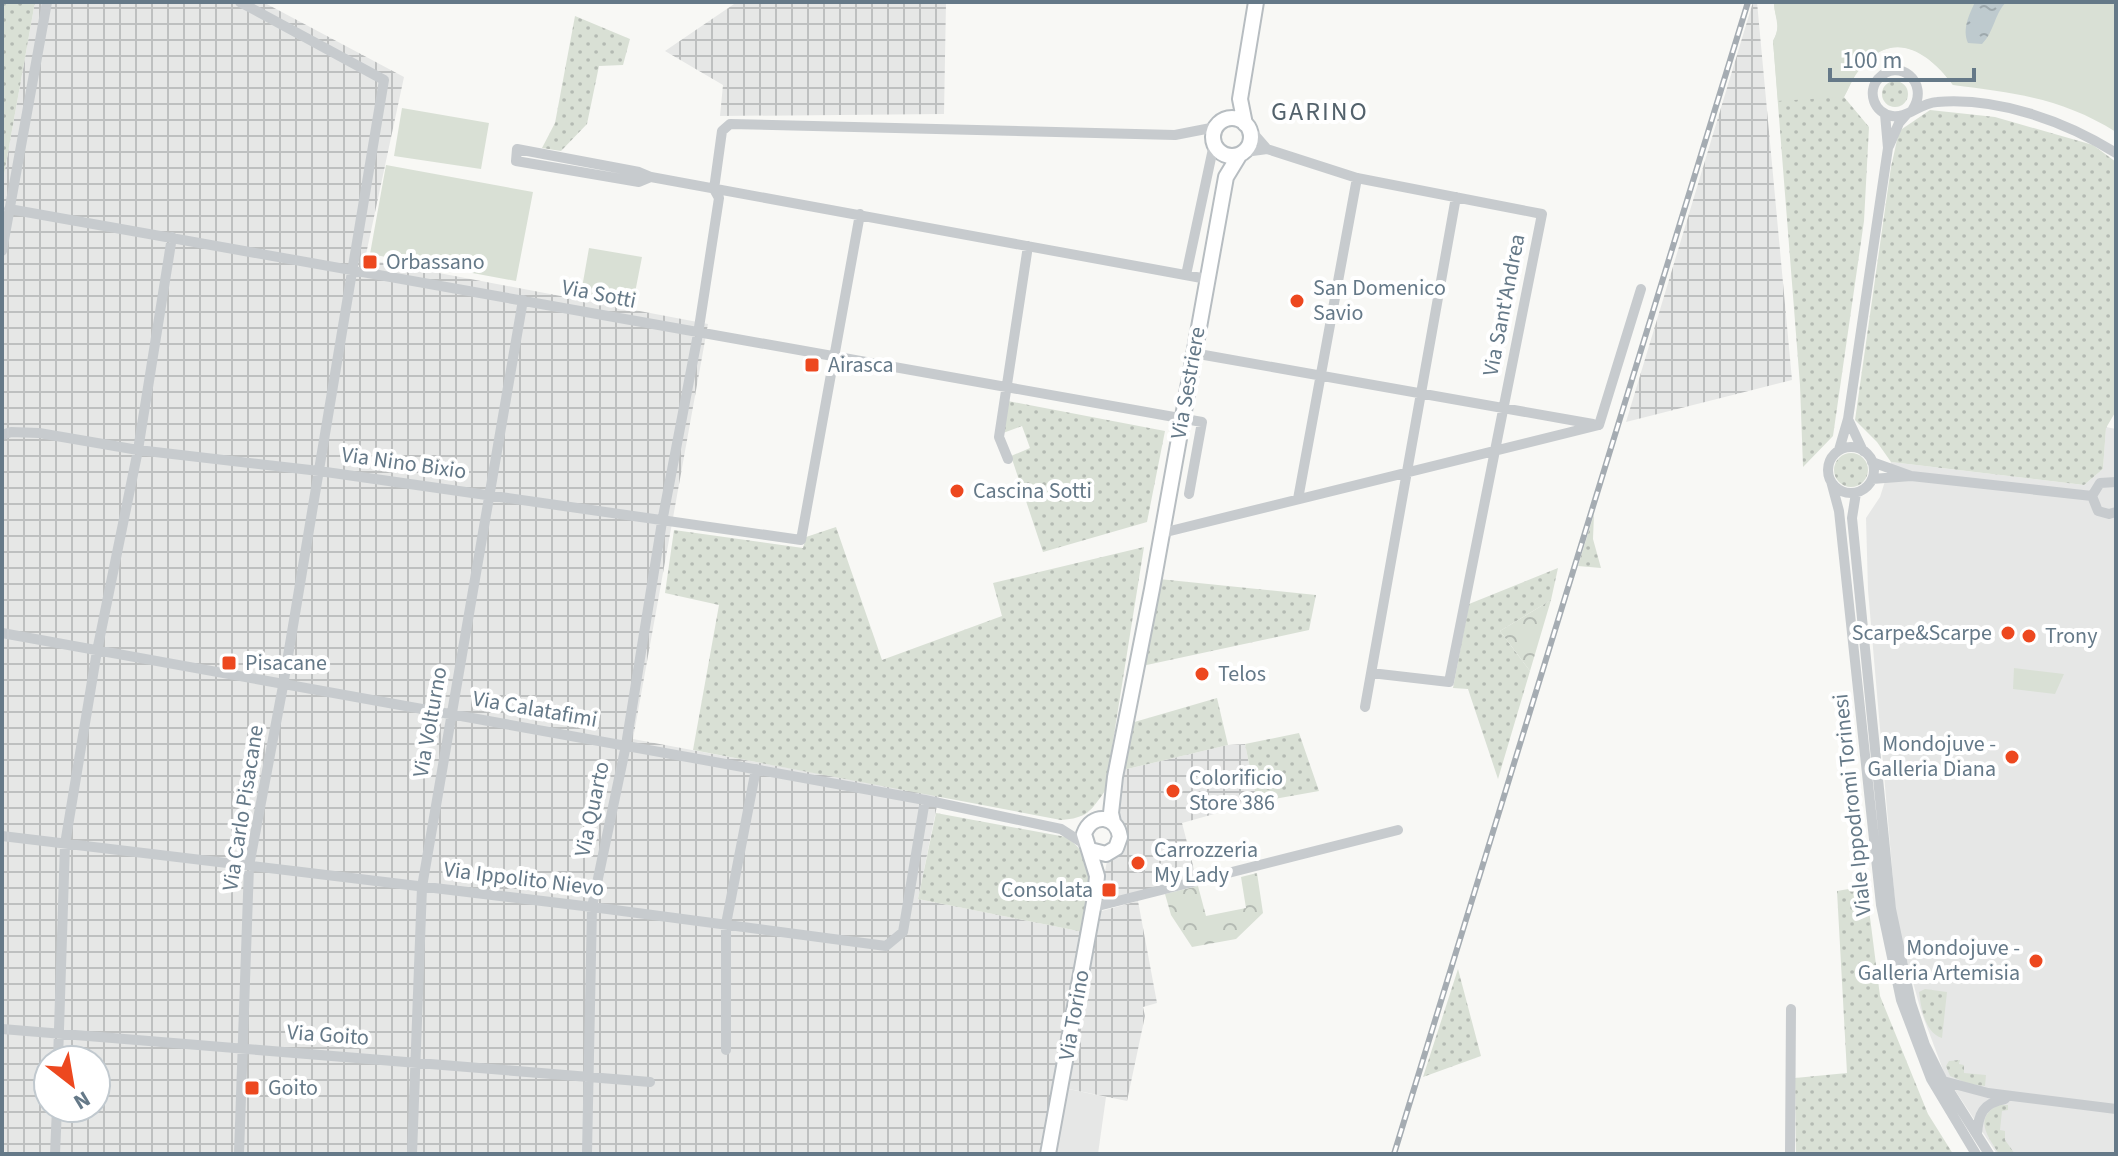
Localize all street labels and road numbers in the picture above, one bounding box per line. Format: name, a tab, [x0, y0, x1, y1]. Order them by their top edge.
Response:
street label: Via Sant'Andrea	[1475, 231, 1533, 379]
street label: Via Sotti	[559, 271, 639, 317]
street label: Via Sestriere	[1162, 324, 1214, 442]
street label: Via Nino Bixio	[340, 438, 468, 488]
street label: Via Volturno	[405, 664, 455, 780]
street label: Via Calatafimi	[470, 682, 600, 736]
street label: Viale Ippodromi Torinesi	[1824, 692, 1880, 918]
street label: Via Carlo Pisacane	[214, 723, 272, 893]
street label: Via Quarto	[566, 758, 618, 860]
street label: Via Ippolito Nievo	[442, 853, 606, 905]
street label: Via Torino	[1050, 967, 1098, 1063]
street label: Via Goito	[286, 1016, 370, 1054]

